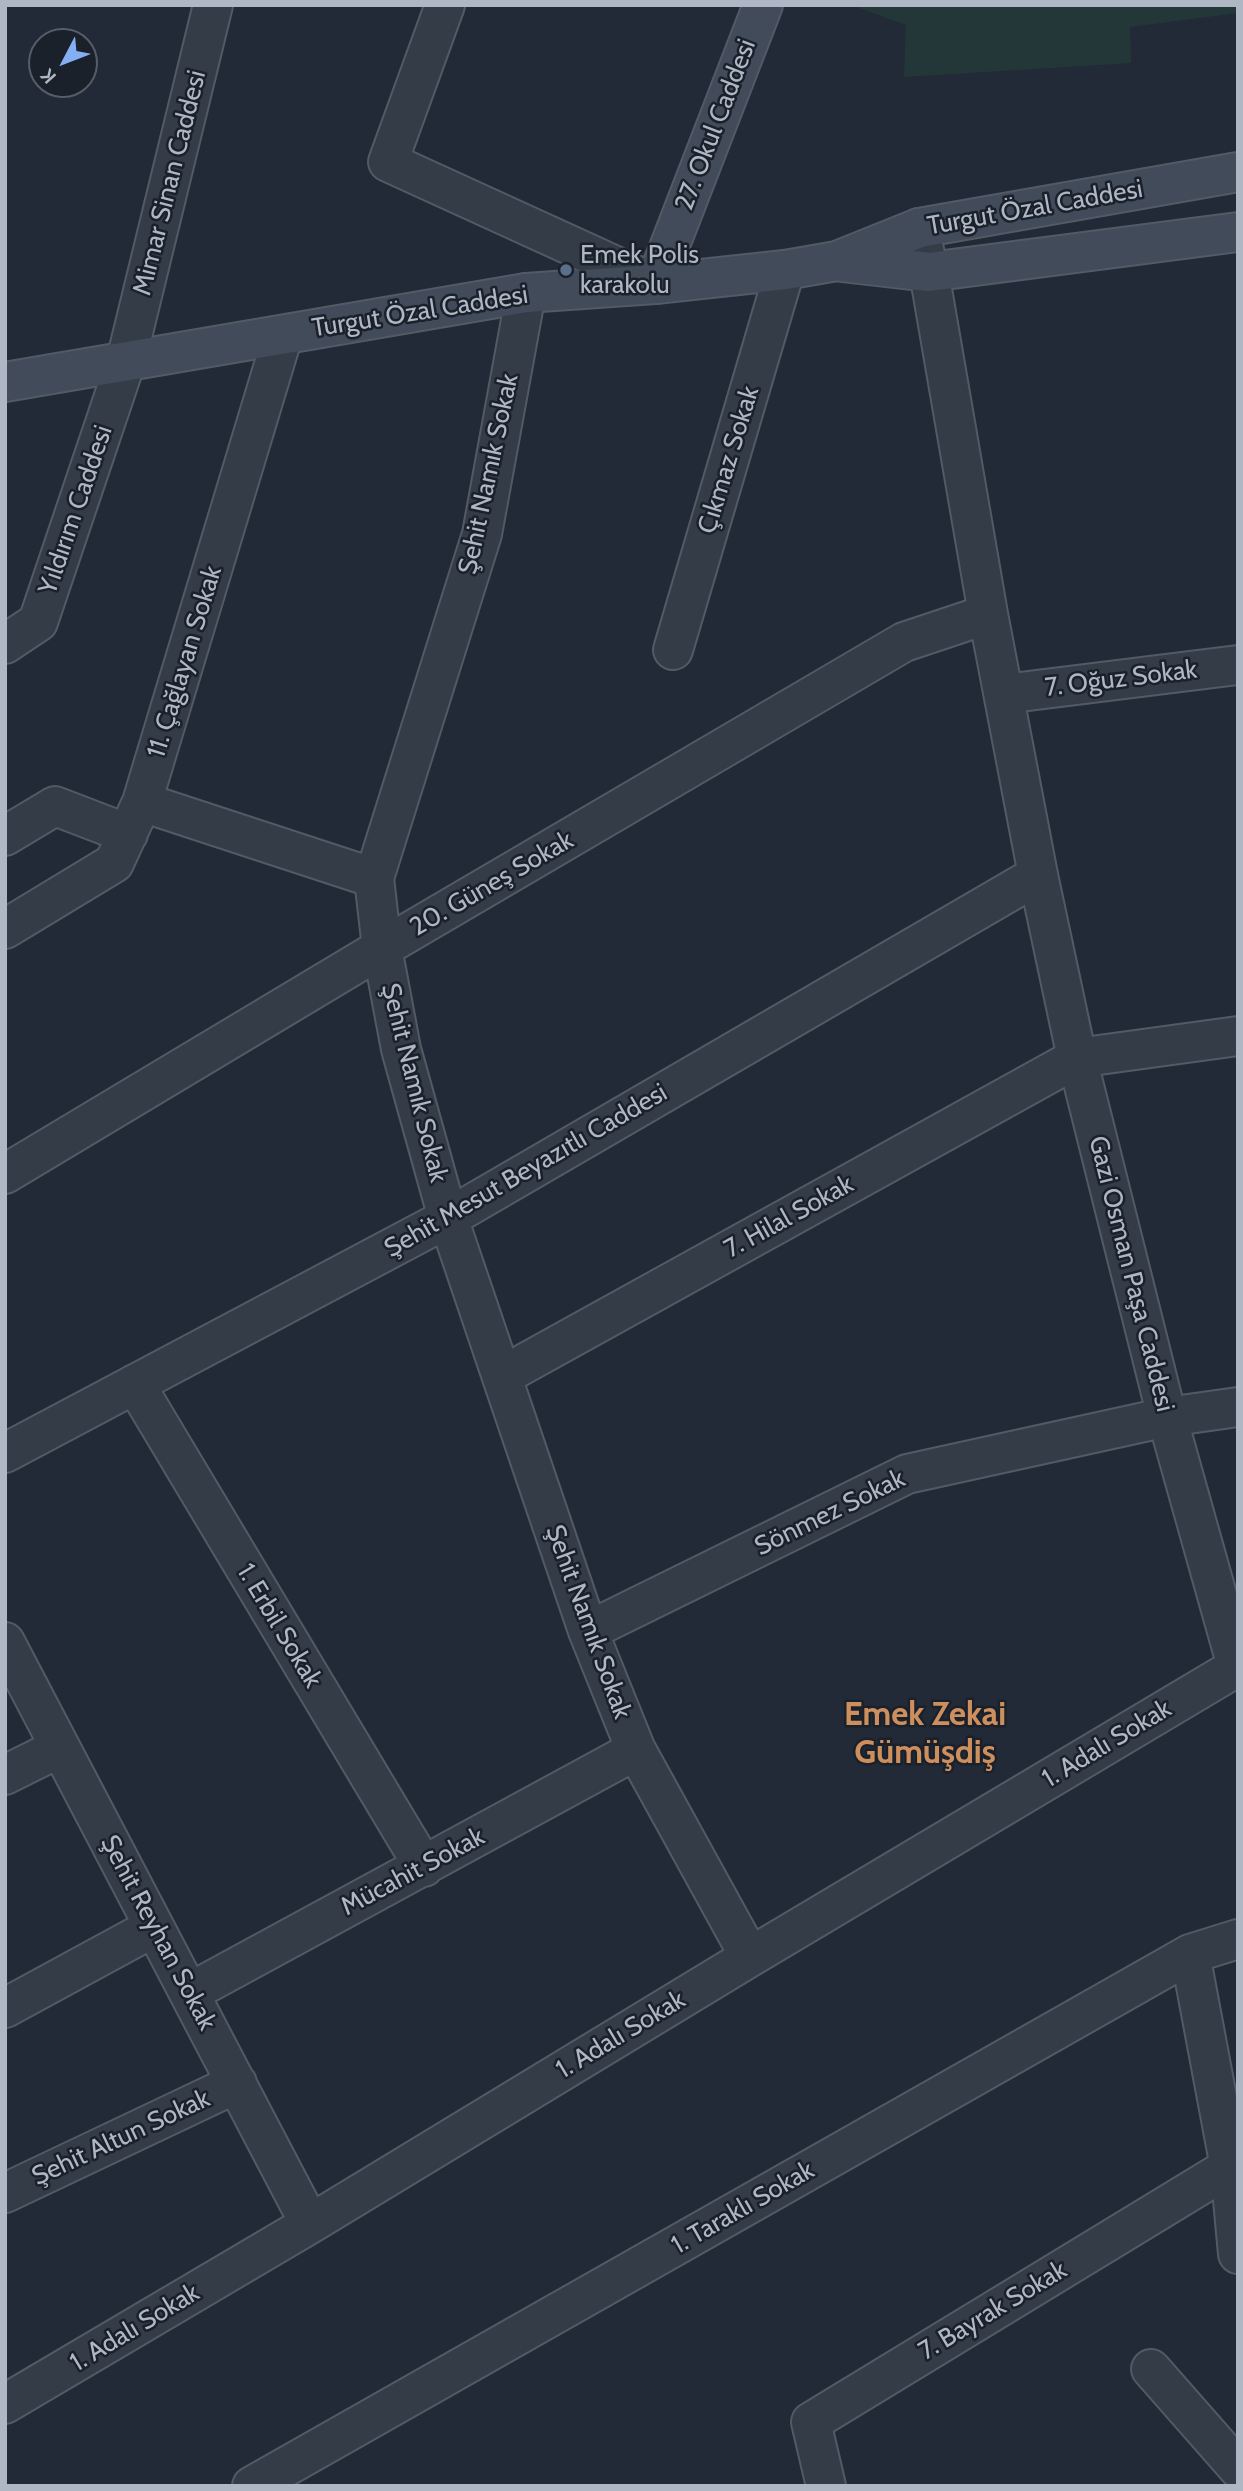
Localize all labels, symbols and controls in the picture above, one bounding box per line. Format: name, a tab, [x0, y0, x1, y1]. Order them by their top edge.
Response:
north arrow	[28, 28, 98, 98]
street label: 27. Okul Caddesi	[669, 35, 763, 215]
text: K	[36, 64, 61, 88]
street label: Mimar Sinan Caddesi	[127, 67, 213, 299]
street label: Turgut Özal Caddesi	[925, 174, 1145, 242]
place label: Emek Polis karakolu	[580, 239, 699, 300]
marker: Emek Polis karakolu	[558, 262, 574, 278]
street label: Turgut Özal Caddesi	[310, 280, 530, 344]
street label: Şehit Namık Sokak	[453, 371, 525, 577]
street label: Çıkmaz Sokak	[692, 383, 766, 537]
street label: Yıldırım Caddesi	[33, 421, 119, 599]
street label: 11. Çağlayan Sokak	[141, 562, 229, 762]
street label: 7. Oğuz Sokak	[1043, 654, 1199, 704]
street label: 20. Güneş Sokak	[405, 825, 579, 943]
street label: Şehit Namık Sokak	[374, 980, 454, 1186]
street label: Şehit Mesut Beyazıtlı Caddesi	[379, 1077, 673, 1265]
street label: Gazi Osman Paşa Caddesi	[1082, 1133, 1180, 1415]
street label: 7. Hilal Sokak	[719, 1169, 859, 1265]
street label: Sönmez Sokak	[750, 1463, 910, 1563]
street label: Şehit Namık Sokak	[538, 1521, 638, 1723]
street label: 1. Erbil Sokak	[230, 1558, 328, 1694]
street label: 1. Adalı Sokak	[1037, 1693, 1177, 1795]
district label: Emek Zekai Gümüşdiş	[844, 1695, 1006, 1773]
street label: Mücahit Sokak	[336, 1821, 490, 1923]
street label: Şehit Reyhan Sokak	[93, 1830, 223, 2036]
street label: 1. Adalı Sokak	[551, 1984, 691, 2086]
street label: Şehit Altun Sokak	[27, 2083, 215, 2193]
street label: 1. Taraklı Sokak	[666, 2155, 820, 2261]
street label: 7. Bayrak Sokak	[913, 2255, 1073, 2367]
street label: 1. Adalı Sokak	[65, 2277, 205, 2379]

